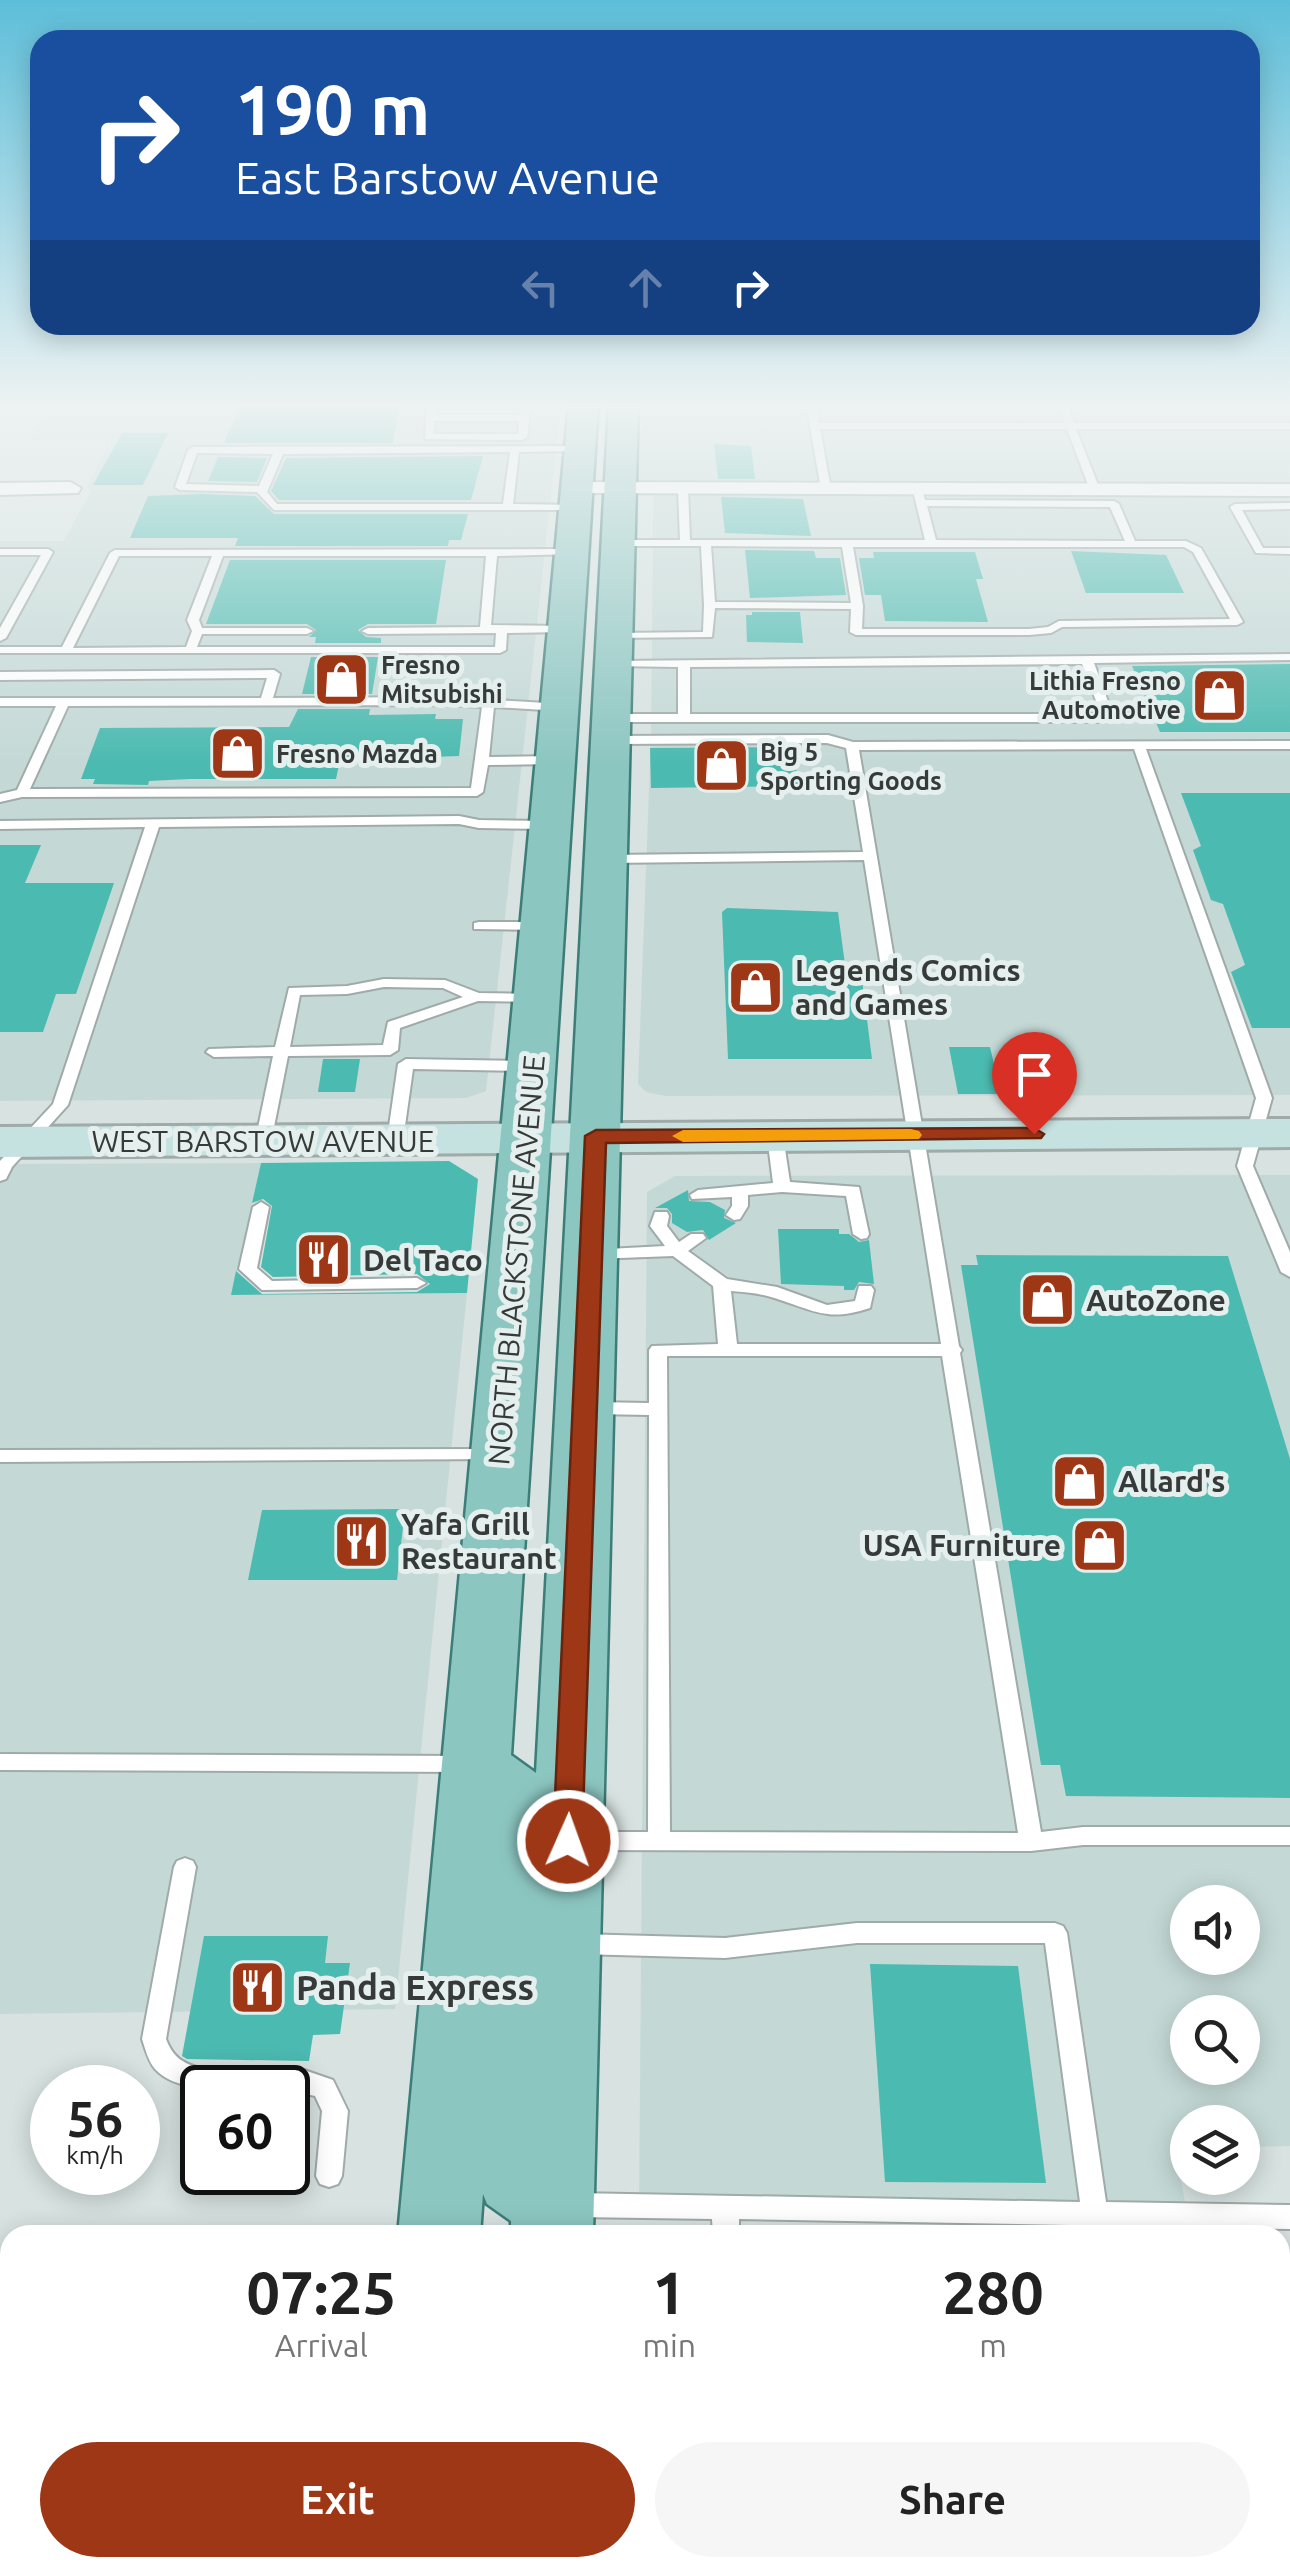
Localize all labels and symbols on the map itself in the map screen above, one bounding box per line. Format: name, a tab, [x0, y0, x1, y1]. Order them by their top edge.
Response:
shop icon: Fresno Mitsubishi	[312, 649, 372, 709]
place label: Fresno Mitsubishi	[381, 651, 503, 708]
shop icon: Lithia Fresno Automotive	[1190, 665, 1250, 725]
place label: Lithia Fresno Automotive	[1029, 667, 1181, 724]
shop icon: Fresno Mazda	[207, 724, 267, 784]
shop icon: Big 5 Sporting Goods	[691, 736, 751, 796]
place label: Big 5 Sporting Goods	[760, 738, 942, 795]
place label: Fresno Mazda	[276, 740, 438, 768]
place label: Legends Comics and Games	[795, 953, 1021, 1021]
shop icon: Legends Comics and Games	[726, 957, 786, 1017]
pin	[992, 1032, 1077, 1135]
street label: NORTH BLACKSTONE AVENUE	[481, 1053, 551, 1467]
street label: WEST BARSTOW AVENUE	[91, 1124, 435, 1158]
restaurant icon: Del Taco	[294, 1230, 354, 1290]
place label: Del Taco	[363, 1243, 483, 1277]
shop icon: AutoZone	[1017, 1270, 1077, 1330]
place label: AutoZone	[1086, 1283, 1226, 1317]
shop icon: Allard's	[1049, 1451, 1109, 1511]
place label: Allard's	[1118, 1464, 1226, 1498]
place label: Yafa Grill Restaurant	[401, 1507, 557, 1575]
restaurant icon: Yafa Grill Restaurant	[332, 1511, 392, 1571]
shop icon: USA Furniture	[1070, 1515, 1130, 1575]
place label: USA Furniture	[863, 1528, 1061, 1562]
position arrow	[516, 1789, 620, 1893]
restaurant icon: Panda Express	[227, 1957, 287, 2017]
place label: Panda Express	[296, 1967, 534, 2007]
speed limit sign: 60	[180, 2065, 310, 2195]

